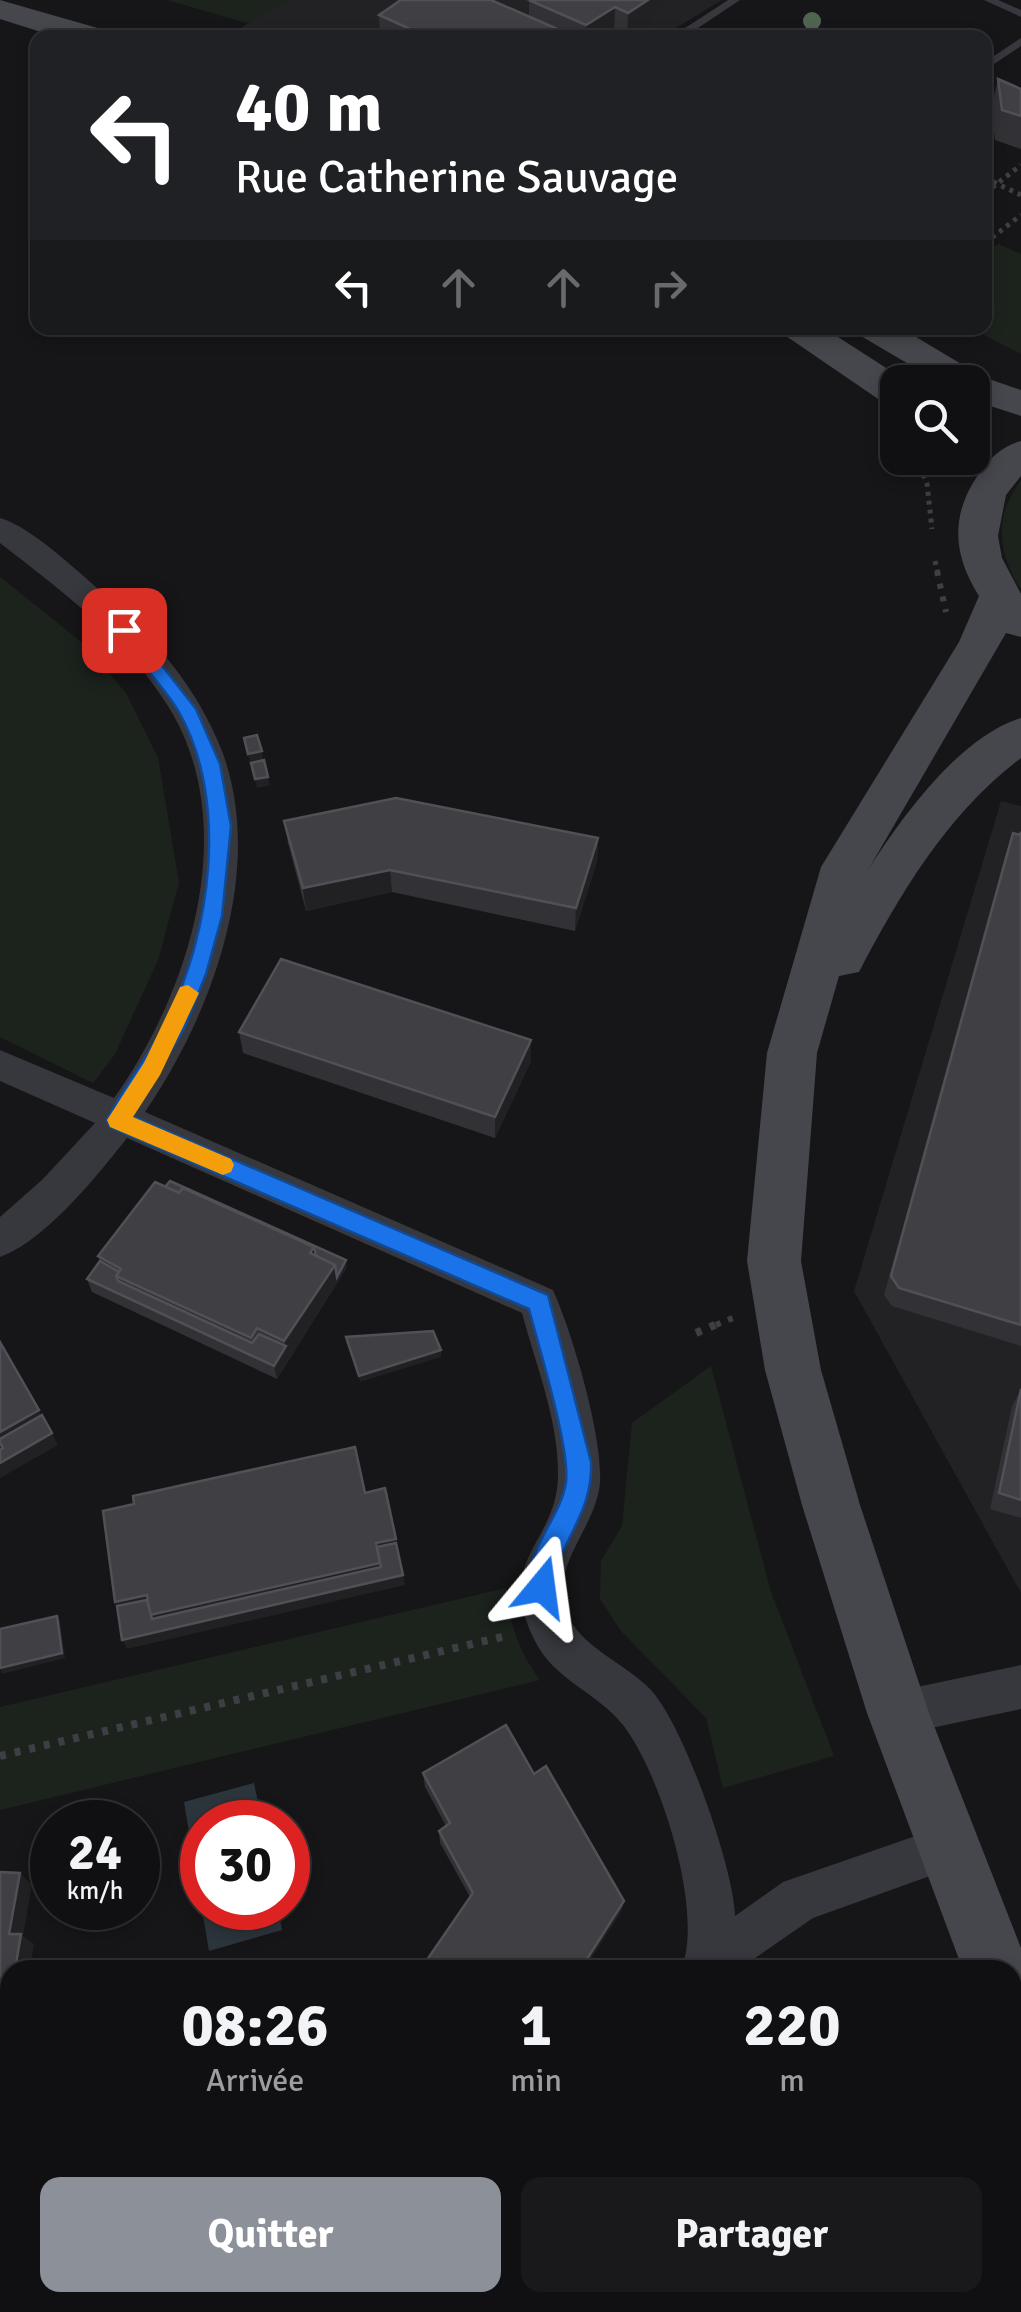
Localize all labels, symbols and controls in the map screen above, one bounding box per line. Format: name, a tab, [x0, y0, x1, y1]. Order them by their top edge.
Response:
text: 40 m	[235, 64, 383, 150]
icon: left	[70, 70, 200, 200]
text: Rue Catherine Sauvage	[235, 150, 678, 205]
icon: left	[326, 260, 381, 315]
icon: ahead	[431, 260, 486, 315]
icon: ahead	[536, 260, 591, 315]
icon: right	[641, 260, 696, 315]
map controls	[880, 365, 990, 475]
button: search	[880, 365, 990, 475]
pin	[82, 588, 167, 673]
icon: arrive	[97, 603, 152, 658]
position arrow	[490, 1535, 594, 1639]
speed limit sign: 30	[180, 1800, 310, 1930]
text: 24	[68, 1822, 122, 1884]
text: km/h	[67, 1875, 123, 1906]
text: 08:26	[181, 1989, 329, 2063]
text: 1	[520, 1989, 552, 2063]
text: 220	[743, 1989, 841, 2063]
text: Arrivée	[206, 2061, 304, 2100]
text: min	[510, 2061, 562, 2100]
text: m	[779, 2061, 805, 2100]
button: Quitter	[40, 2177, 501, 2292]
button: Partager	[521, 2177, 982, 2292]

